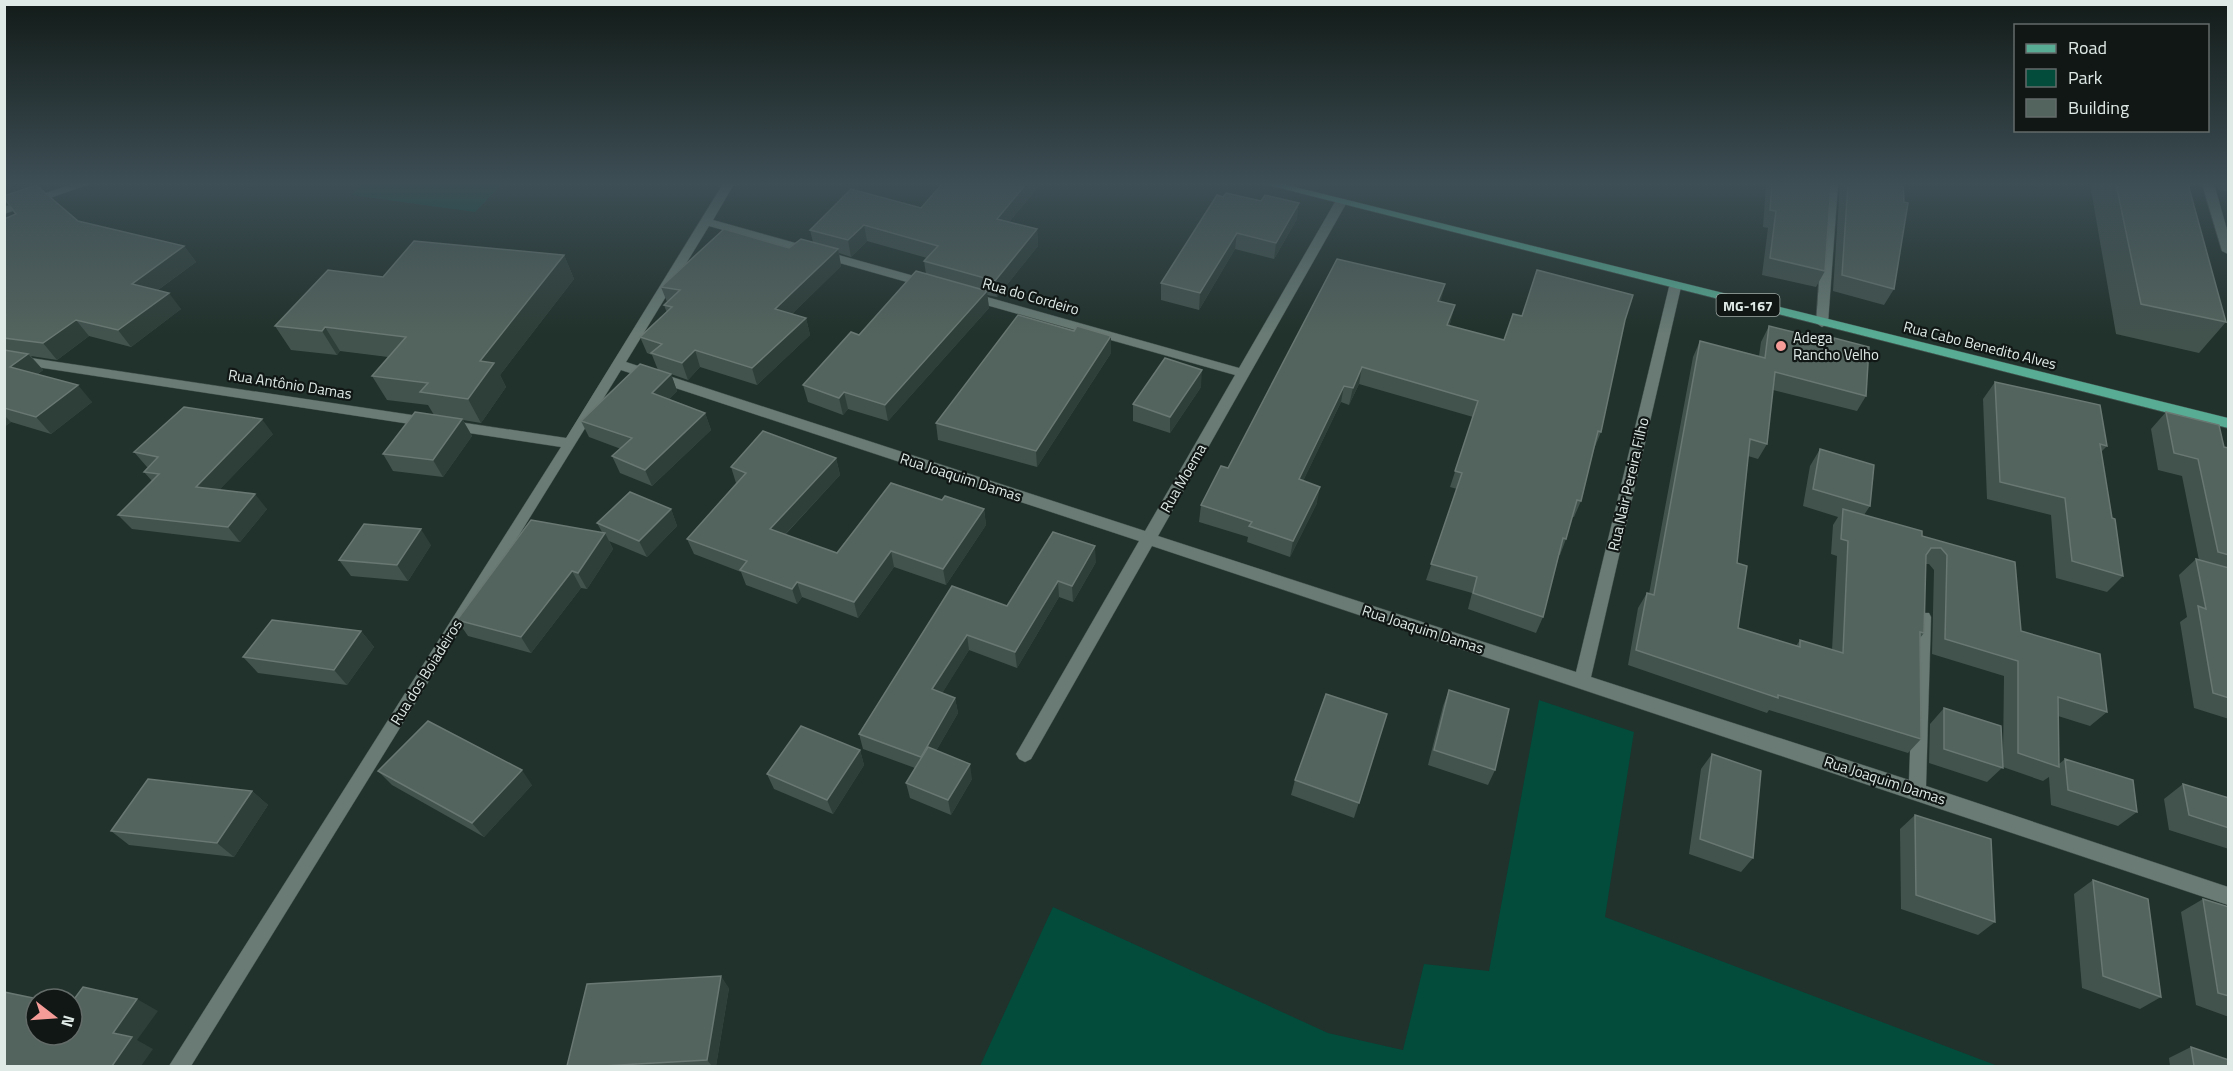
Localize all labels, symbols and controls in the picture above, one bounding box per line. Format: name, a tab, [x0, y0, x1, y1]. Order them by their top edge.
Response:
legend	[2014, 24, 2209, 132]
text: Road	[2068, 34, 2107, 61]
text: Park	[2068, 64, 2103, 91]
text: Building	[2068, 94, 2129, 121]
street label: Rua do Cordeiro	[980, 271, 1082, 321]
road number: MG-167	[1716, 294, 1780, 316]
street label: Rua Cabo Benedito Alves	[1901, 315, 2059, 375]
place label: Adega Rancho Velho	[1793, 326, 1879, 366]
marker: Adega Rancho Velho	[1774, 339, 1788, 353]
street label: Rua Antônio Damas	[227, 363, 353, 405]
street label: Rua Nair Pereira Filho	[1601, 415, 1655, 553]
street label: Rua Moema	[1154, 439, 1212, 517]
street label: Rua Joaquim Damas	[897, 446, 1025, 508]
street label: Rua Joaquim Damas	[1359, 598, 1487, 660]
street label: Rua dos Boiadeiros	[384, 615, 468, 729]
street label: Rua Joaquim Damas	[1821, 749, 1949, 811]
north arrow	[24, 987, 84, 1047]
text: N	[55, 1013, 81, 1030]

